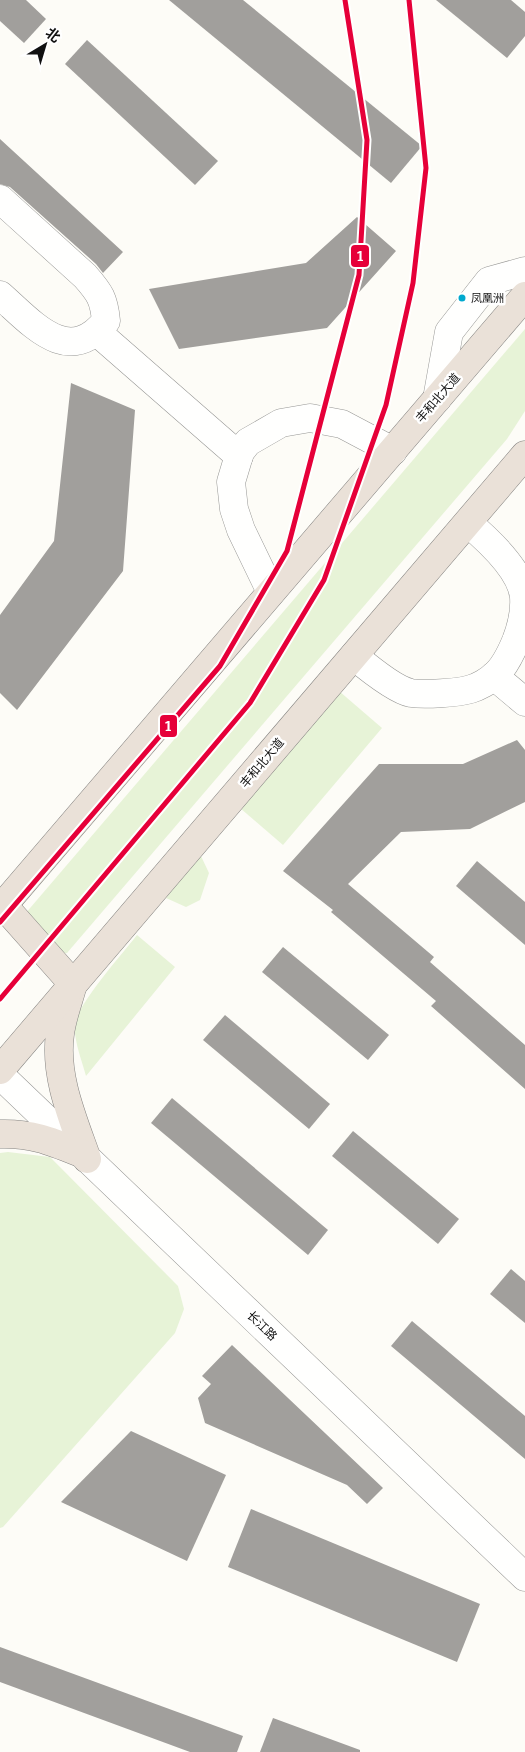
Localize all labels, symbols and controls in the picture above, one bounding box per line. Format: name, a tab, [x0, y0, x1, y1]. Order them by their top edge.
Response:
north arrow	[20, 20, 70, 70]
text: 北	[42, 24, 63, 46]
line badge: 1	[350, 244, 370, 268]
text: 1	[357, 248, 363, 265]
place label: 凤凰洲	[471, 292, 504, 305]
marker: 凤凰洲	[457, 293, 467, 303]
street label: 丰和北大道	[413, 371, 463, 425]
line badge: 1	[159, 714, 178, 738]
text: 1	[165, 718, 171, 735]
street label: 丰和北大道	[237, 736, 287, 790]
street label: 长江路	[244, 1308, 280, 1344]

